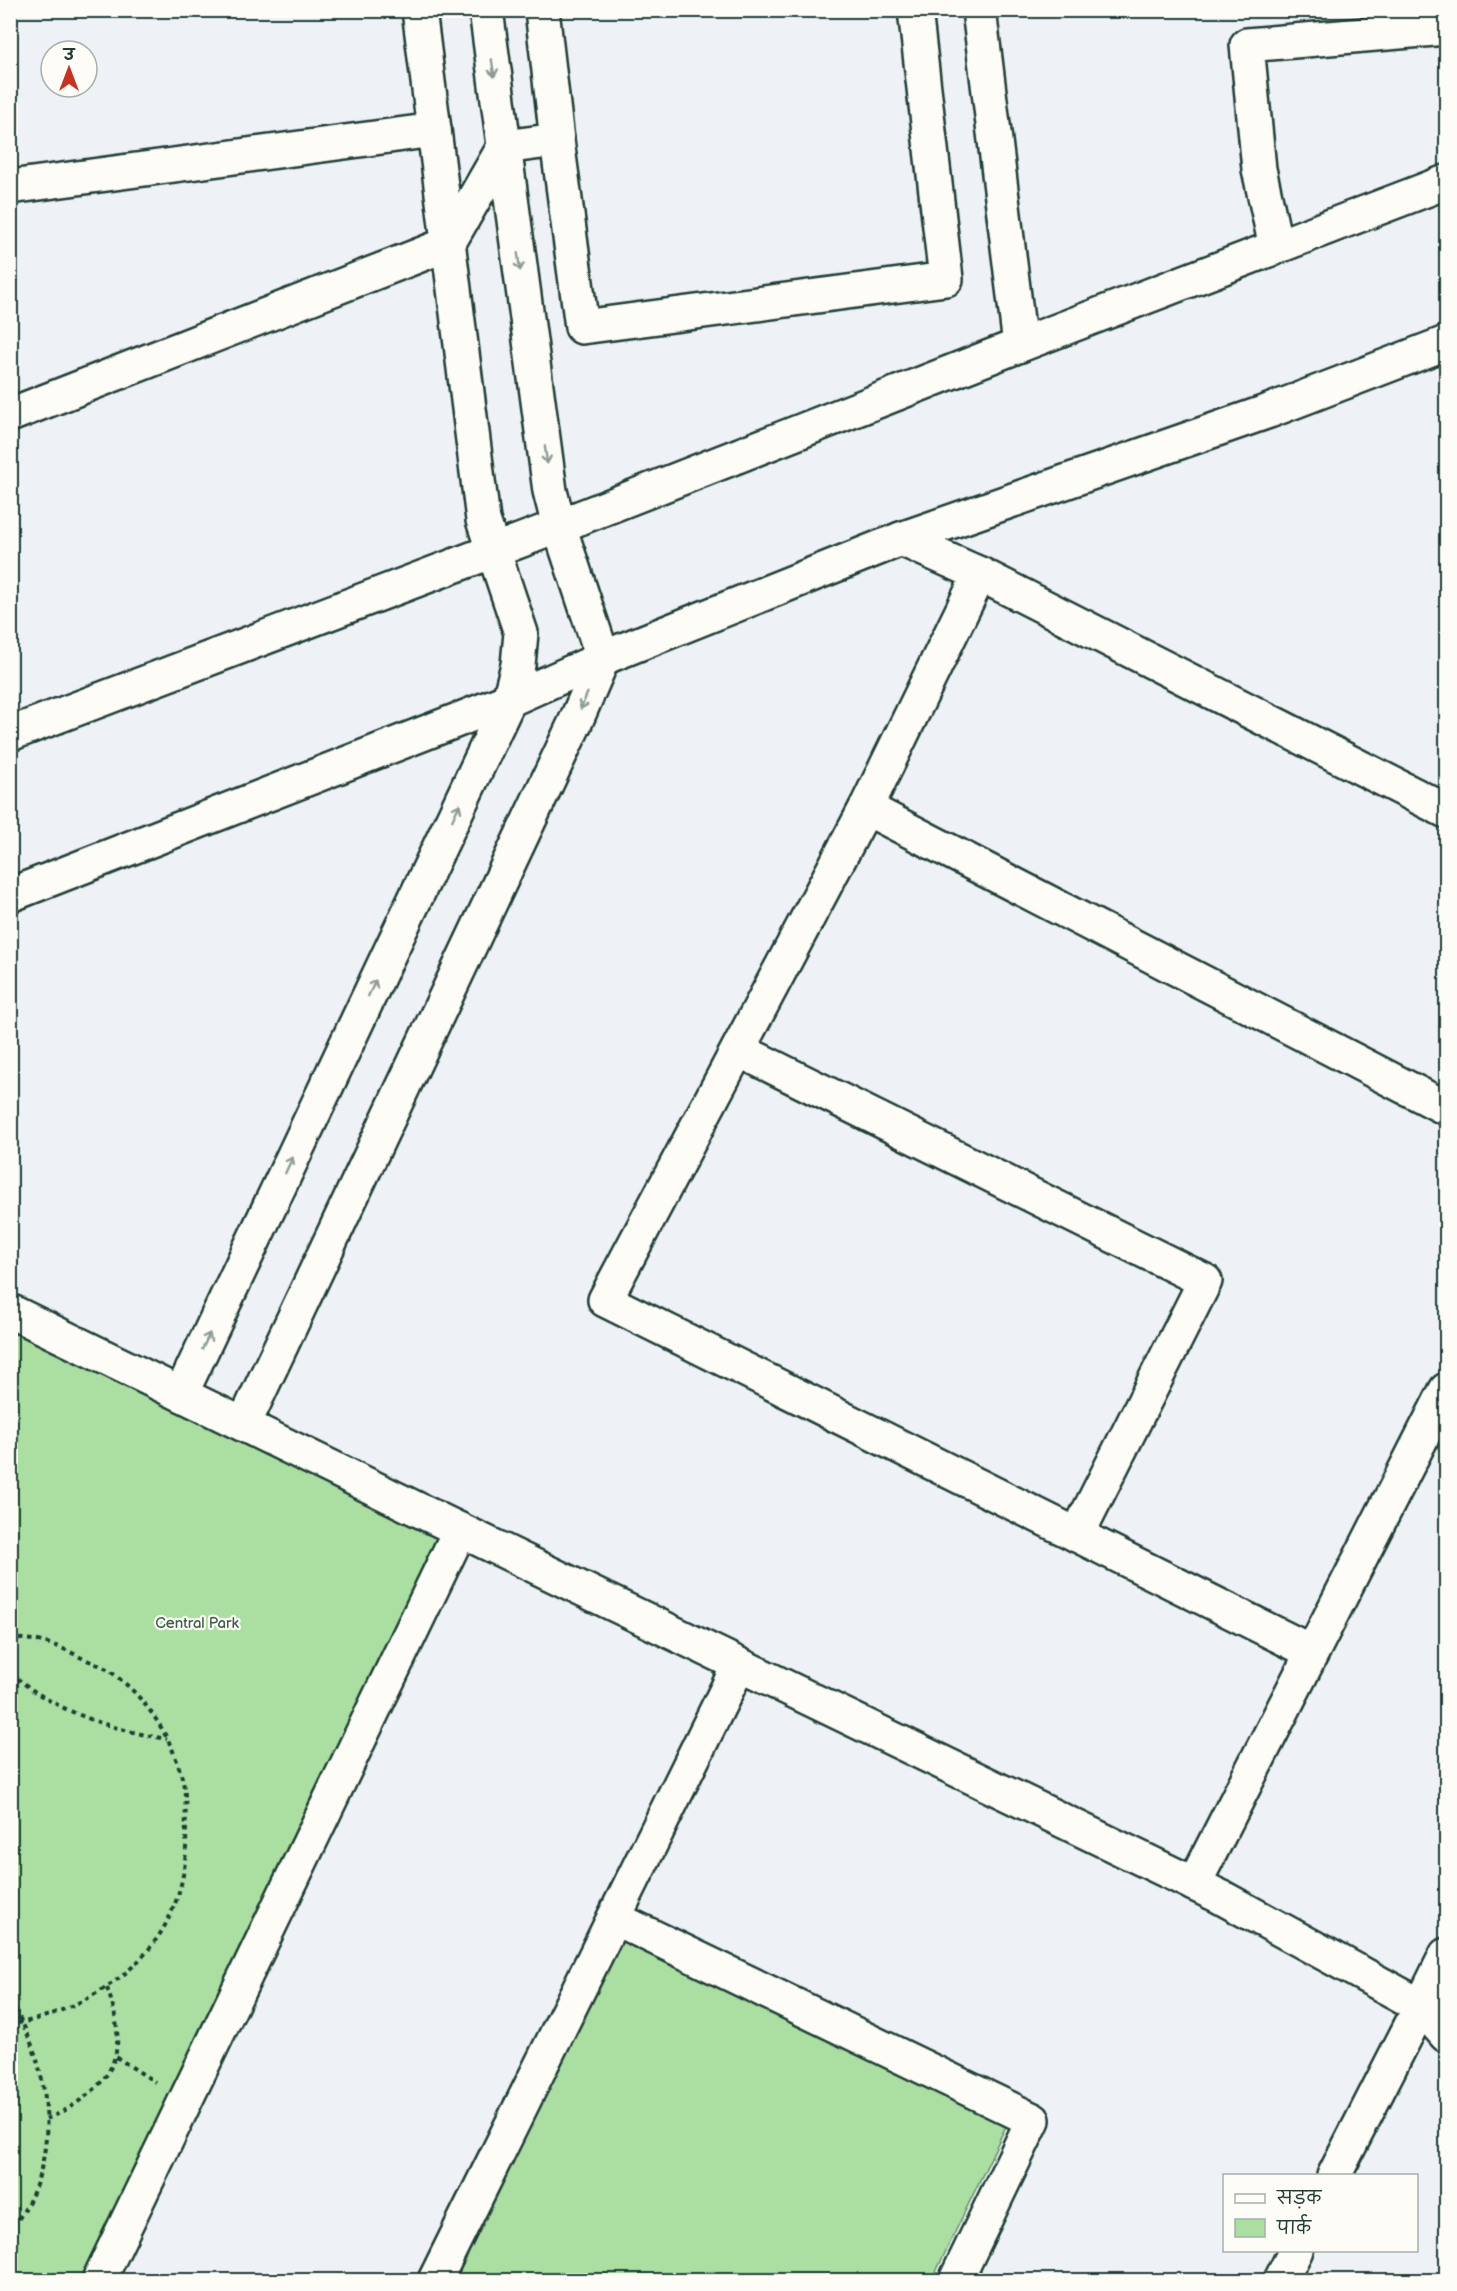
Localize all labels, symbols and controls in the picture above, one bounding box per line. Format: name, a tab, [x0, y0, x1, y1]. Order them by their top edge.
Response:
north arrow	[39, 39, 99, 99]
text: उ	[62, 46, 76, 65]
one-way arrow	[488, 58, 499, 78]
one-way arrow	[514, 251, 525, 271]
one-way arrow	[540, 445, 551, 464]
one-way arrow	[578, 691, 589, 709]
one-way arrow	[450, 803, 462, 821]
one-way arrow	[367, 980, 379, 998]
one-way arrow	[283, 1156, 295, 1174]
one-way arrow	[200, 1332, 212, 1350]
park label: Central Park	[155, 1614, 240, 1633]
legend	[1223, 2174, 1418, 2252]
text: सड़क	[1276, 2188, 1322, 2209]
text: पार्क	[1276, 2214, 1312, 2239]

